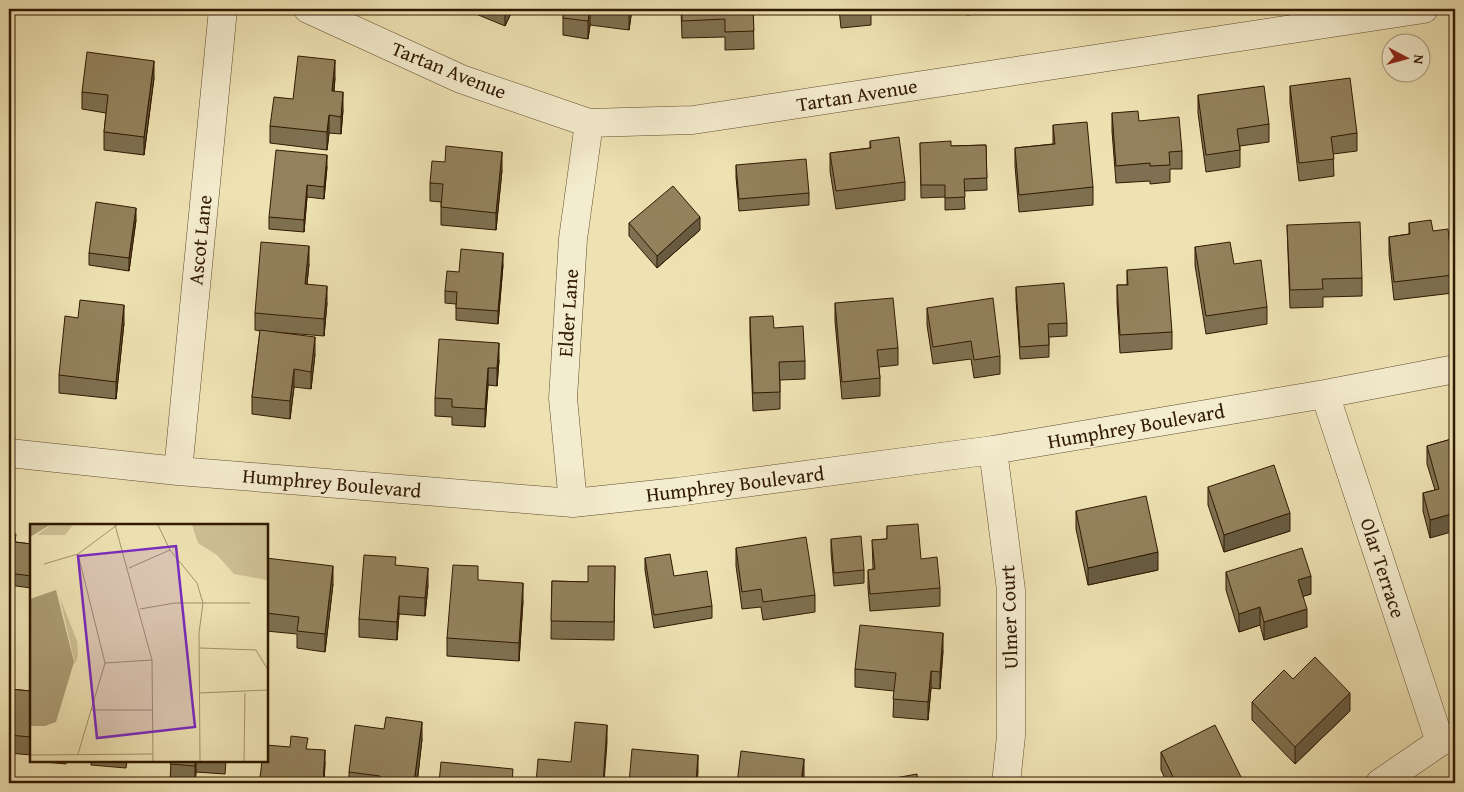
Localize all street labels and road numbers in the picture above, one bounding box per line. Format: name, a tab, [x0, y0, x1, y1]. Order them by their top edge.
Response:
street label: Tartan Avenue	[387, 33, 511, 106]
street label: Tartan Avenue	[795, 71, 919, 118]
street label: Ascot Lane	[180, 193, 219, 286]
street label: Elder Lane	[550, 268, 585, 358]
street label: Humphrey Boulevard	[1045, 396, 1227, 455]
street label: Humphrey Boulevard	[644, 458, 826, 509]
street label: Humphrey Boulevard	[241, 460, 423, 505]
street label: Olar Terrace	[1354, 514, 1413, 622]
street label: Ulmer Court	[992, 564, 1025, 670]

